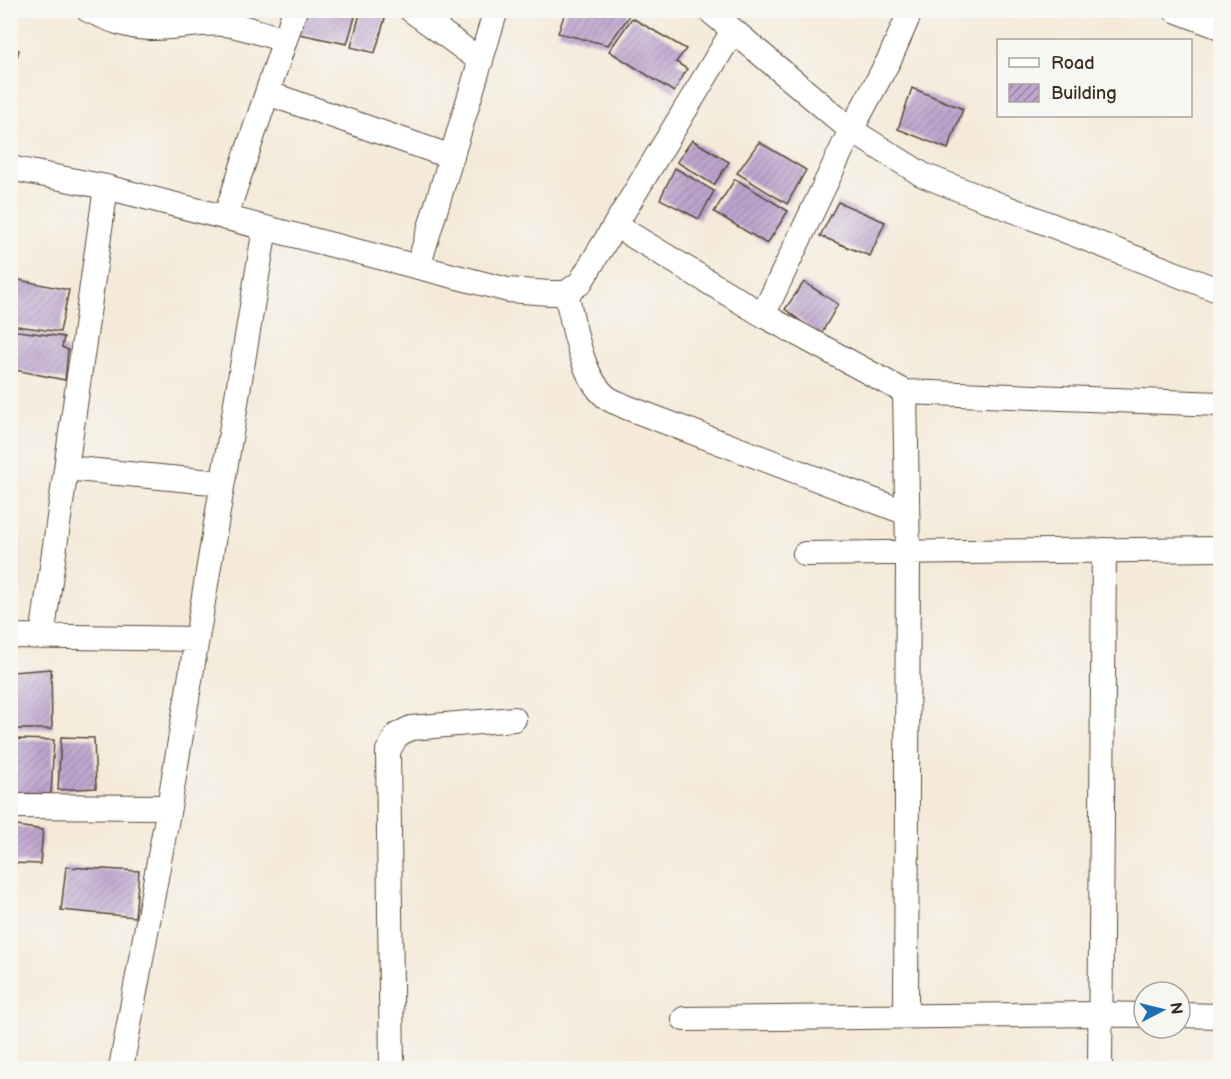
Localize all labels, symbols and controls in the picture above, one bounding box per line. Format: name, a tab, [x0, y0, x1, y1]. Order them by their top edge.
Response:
legend	[997, 39, 1192, 117]
text: Road	[1051, 53, 1095, 74]
text: Building	[1051, 83, 1117, 104]
north arrow	[1132, 980, 1192, 1040]
text: N	[1165, 1001, 1186, 1015]

